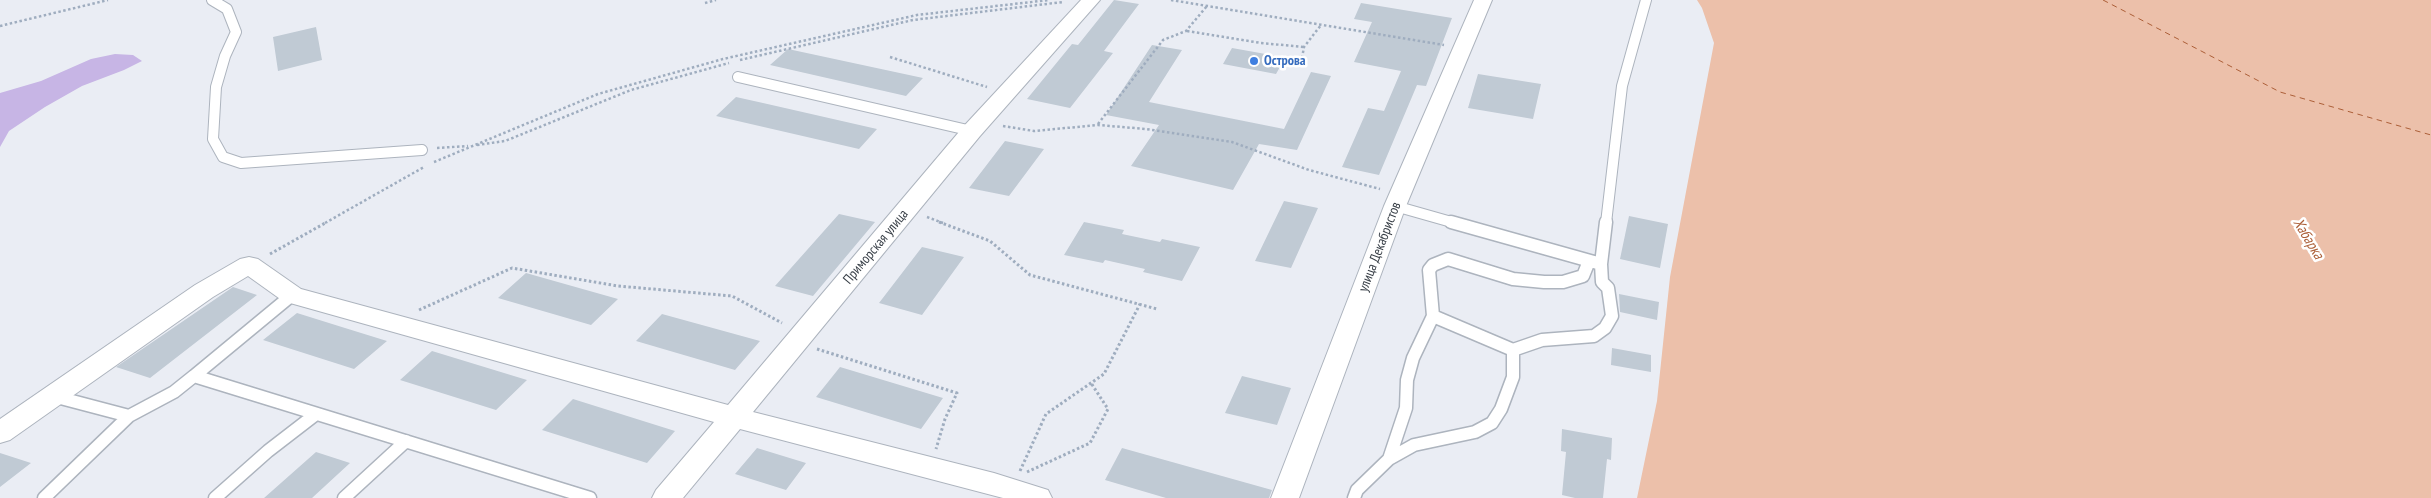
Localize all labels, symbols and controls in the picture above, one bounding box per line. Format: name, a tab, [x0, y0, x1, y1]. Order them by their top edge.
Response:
place label: Острова	[1264, 53, 1306, 69]
marker: Острова	[1248, 55, 1260, 67]
street label: улица Декабристов	[1355, 200, 1405, 294]
street label: Приморская улица	[840, 206, 912, 288]
water label: Хабарка	[2289, 215, 2327, 263]

